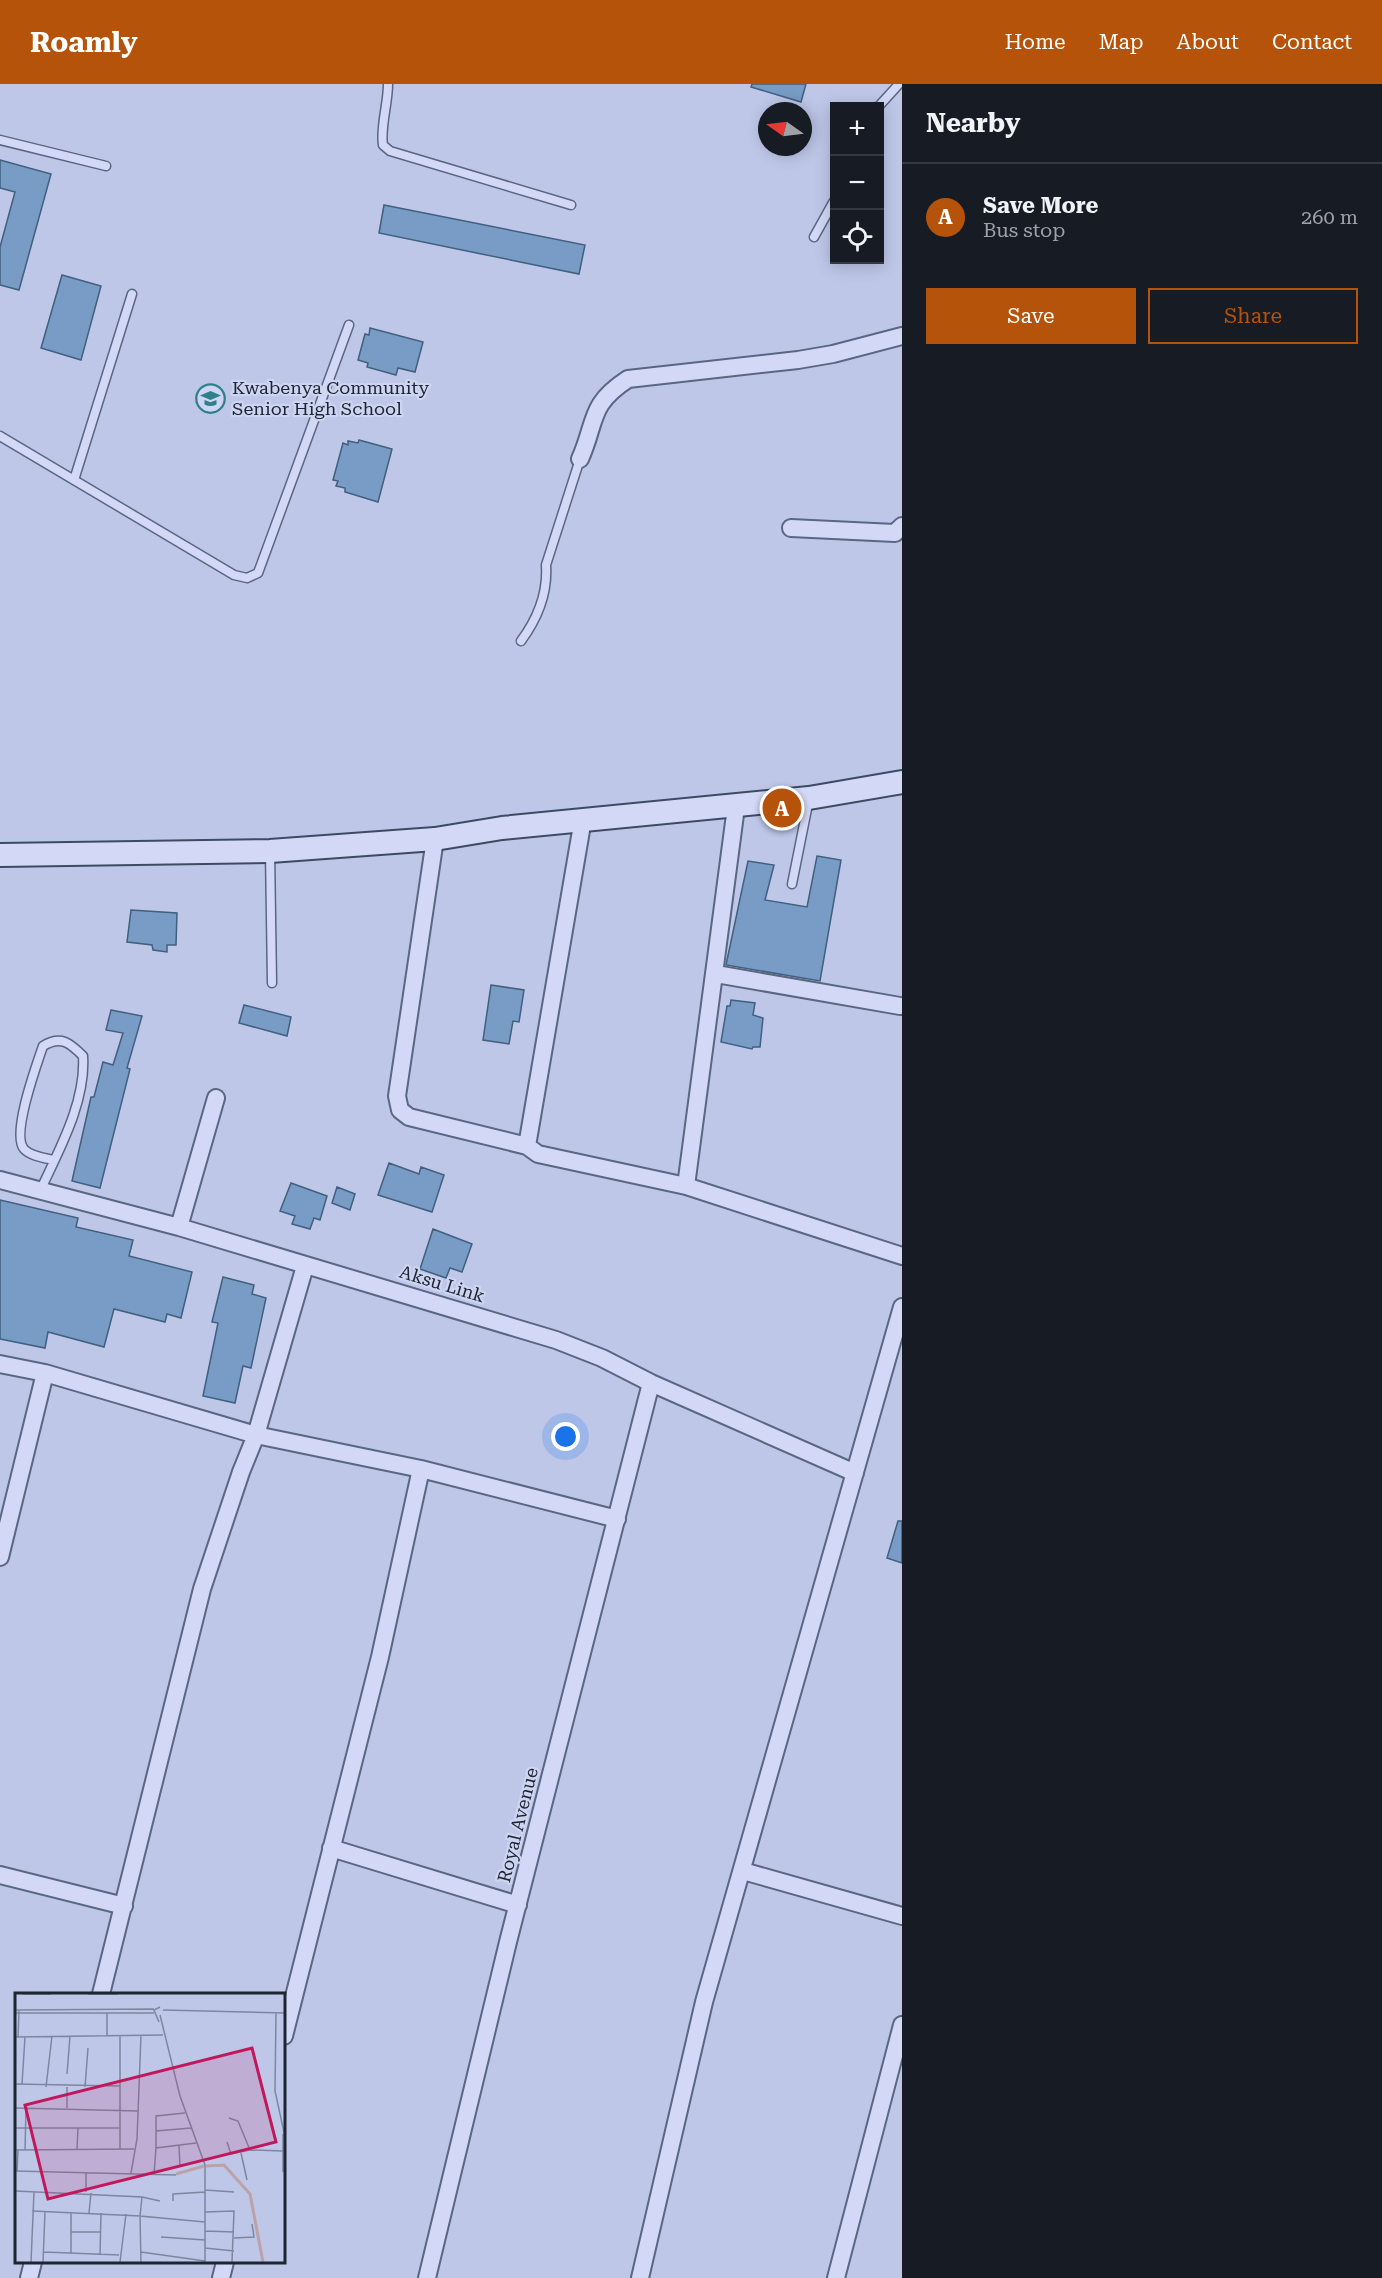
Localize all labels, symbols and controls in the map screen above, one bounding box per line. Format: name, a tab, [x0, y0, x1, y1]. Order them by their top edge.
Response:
text: Roamly	[30, 26, 138, 59]
text: Home	[1005, 30, 1066, 54]
text: Map	[1099, 30, 1144, 54]
text: About	[1177, 30, 1239, 54]
text: Contact	[1272, 30, 1352, 54]
north arrow	[758, 102, 812, 156]
map controls	[830, 102, 884, 264]
button: +	[830, 102, 884, 156]
text: Nearby	[926, 108, 1020, 138]
button: −	[830, 156, 884, 210]
text: Save More	[983, 193, 1099, 218]
text: A	[938, 205, 953, 229]
text: 260 m	[1301, 205, 1358, 229]
button: locate	[830, 210, 884, 264]
text: Bus stop	[983, 218, 1065, 242]
button: Save	[926, 288, 1136, 344]
button: Share	[1148, 288, 1358, 344]
place label: Kwabenya Community Senior High School	[232, 377, 429, 419]
school or university icon: Kwabenya Community Senior High School	[195, 382, 227, 414]
pin: A	[762, 786, 802, 830]
street label: Aksu Link	[397, 1261, 487, 1306]
your location	[551, 1422, 580, 1451]
street label: Royal Avenue	[493, 1765, 542, 1884]
inset map	[15, 1993, 285, 2263]

